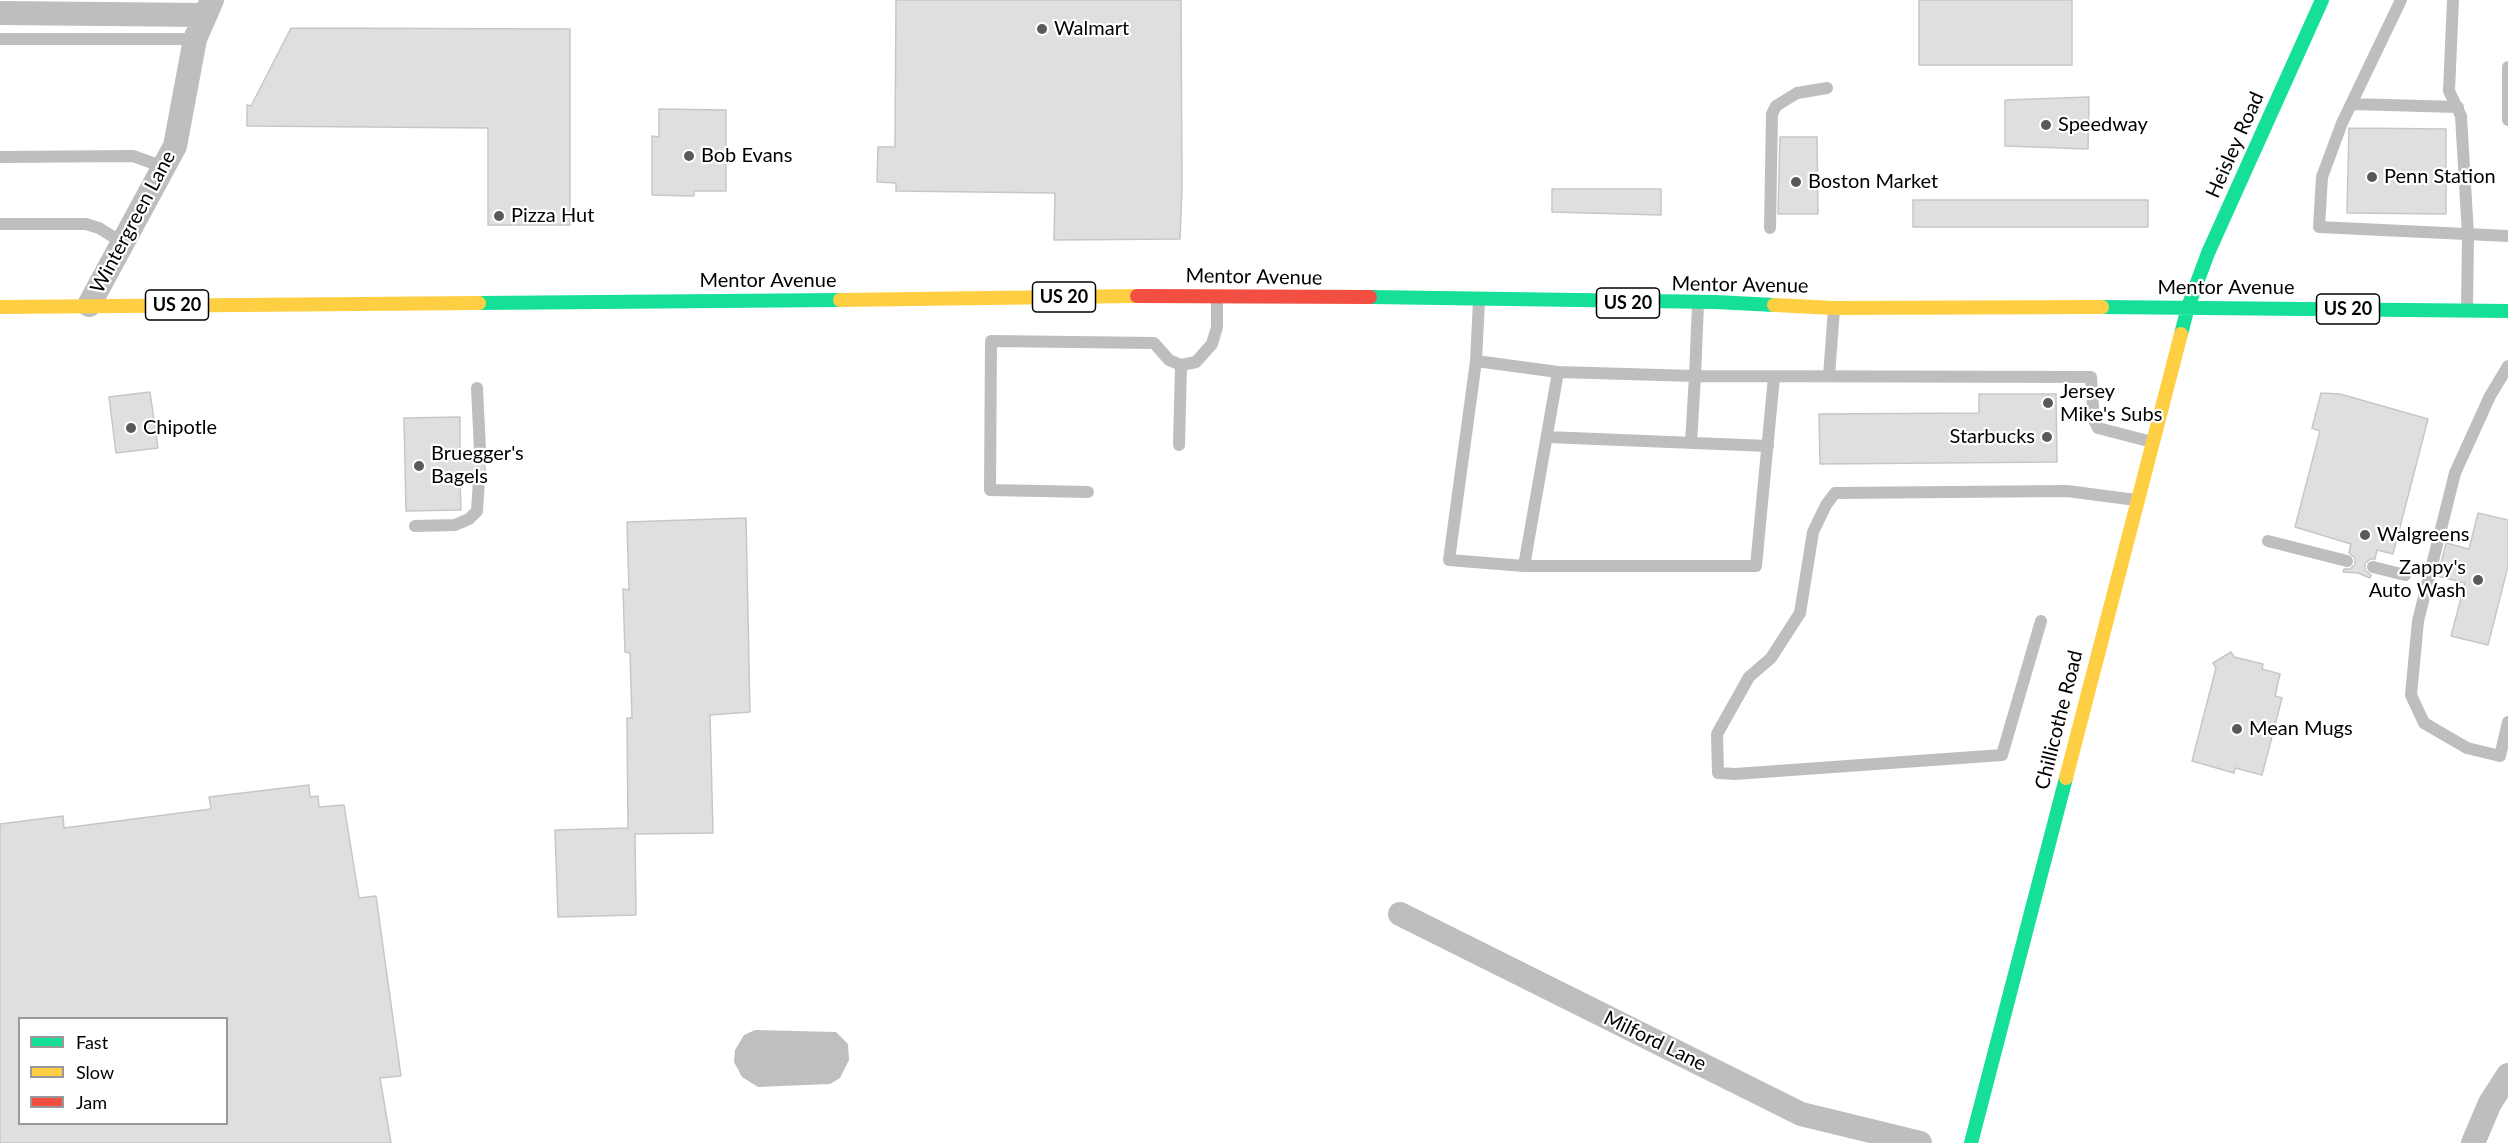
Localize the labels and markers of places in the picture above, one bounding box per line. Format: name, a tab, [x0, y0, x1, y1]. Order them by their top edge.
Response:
place label: Walmart	[1054, 17, 1129, 41]
marker: Walmart	[1035, 22, 1049, 36]
place label: Speedway	[2058, 113, 2148, 137]
marker: Speedway	[2039, 118, 2053, 132]
place label: Bob Evans	[701, 144, 792, 168]
marker: Bob Evans	[682, 149, 696, 163]
place label: Penn Station	[2384, 165, 2496, 189]
place label: Boston Market	[1808, 170, 1938, 194]
marker: Penn Station	[2365, 170, 2379, 184]
marker: Boston Market	[1789, 175, 1803, 189]
place label: Pizza Hut	[511, 204, 594, 228]
marker: Pizza Hut	[492, 209, 506, 223]
place label: Jersey Mike's Subs	[2060, 380, 2162, 427]
marker: Jersey Mike's Subs	[2041, 396, 2055, 410]
place label: Chipotle	[143, 416, 217, 440]
marker: Chipotle	[124, 421, 138, 435]
place label: Starbucks	[1949, 425, 2035, 449]
marker: Starbucks	[2040, 430, 2054, 444]
place label: Bruegger's Bagels	[431, 442, 524, 489]
marker: Bruegger's Bagels	[412, 459, 426, 473]
place label: Walgreens	[2377, 523, 2469, 547]
marker: Walgreens	[2358, 528, 2372, 542]
place label: Zappy's Auto Wash	[2369, 556, 2466, 603]
marker: Zappy's Auto Wash	[2471, 573, 2485, 587]
place label: Mean Mugs	[2249, 717, 2353, 741]
marker: Mean Mugs	[2230, 722, 2244, 736]

